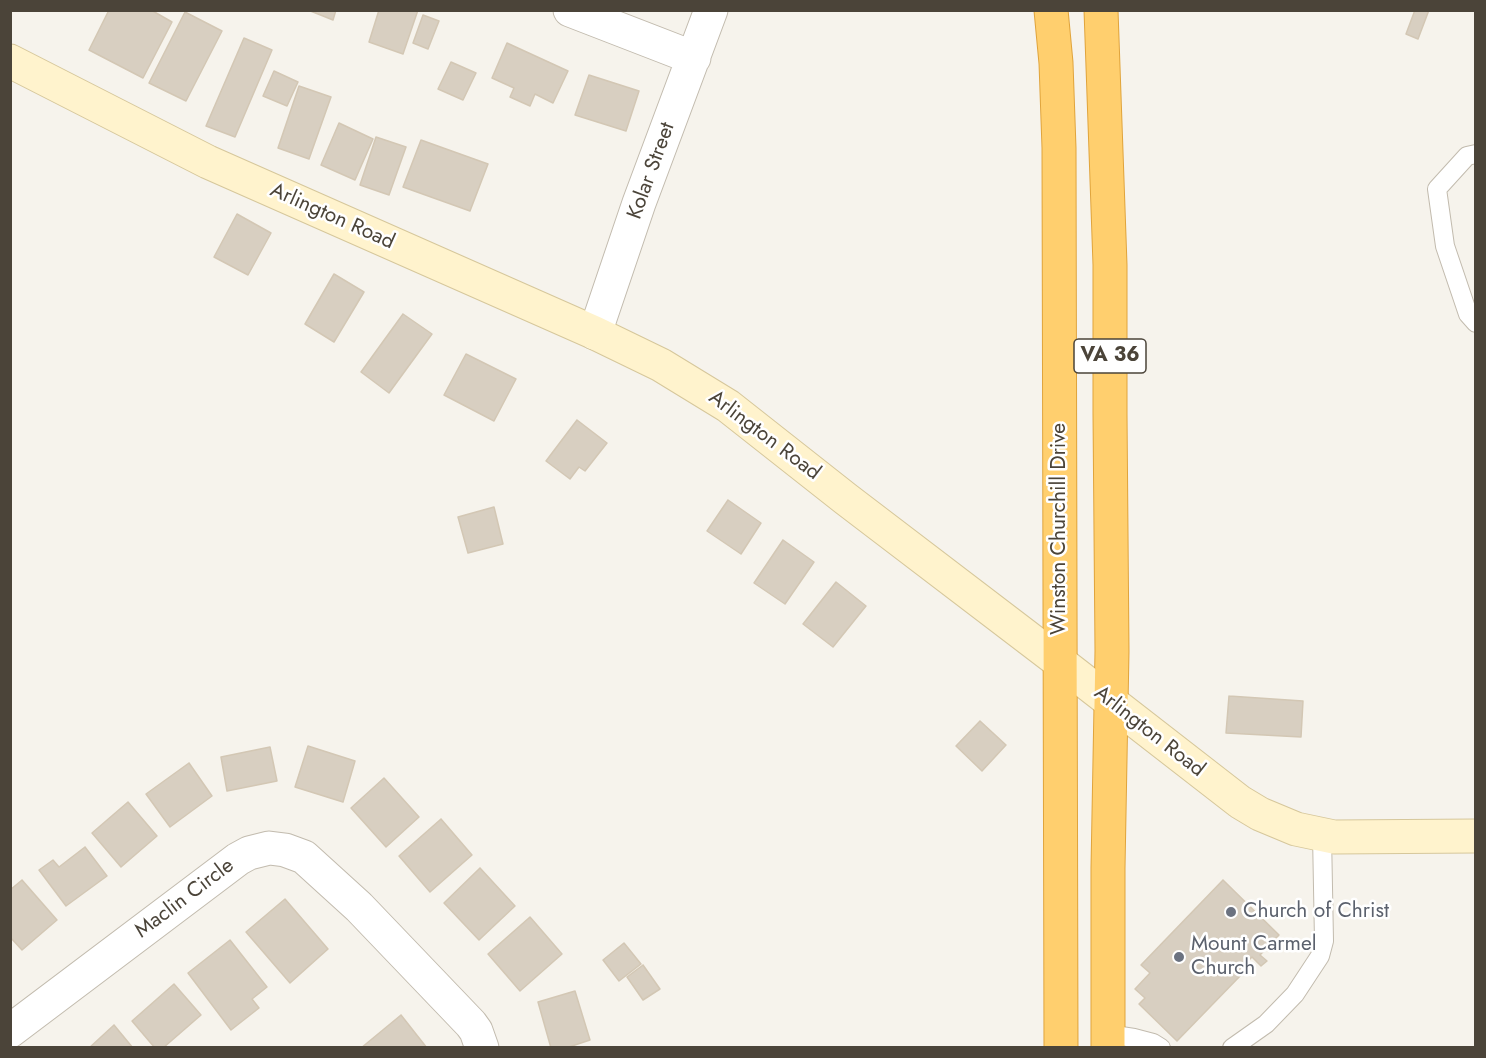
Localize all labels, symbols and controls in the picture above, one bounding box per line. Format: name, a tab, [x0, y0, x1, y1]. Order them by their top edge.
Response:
street label: Kolar Street	[623, 119, 681, 223]
street label: Arlington Road	[266, 178, 398, 256]
road number: VA 36	[1074, 339, 1146, 373]
street label: Arlington Road	[703, 386, 825, 486]
street label: Winston Churchill Drive	[1047, 423, 1073, 635]
street label: Arlington Road	[1089, 681, 1209, 783]
street label: Maclin Circle	[131, 854, 239, 944]
place label: Church of Christ	[1243, 899, 1389, 925]
marker: Church of Christ	[1224, 905, 1238, 919]
place label: Mount Carmel Church	[1191, 932, 1317, 982]
marker: Mount Carmel Church	[1172, 950, 1186, 964]

